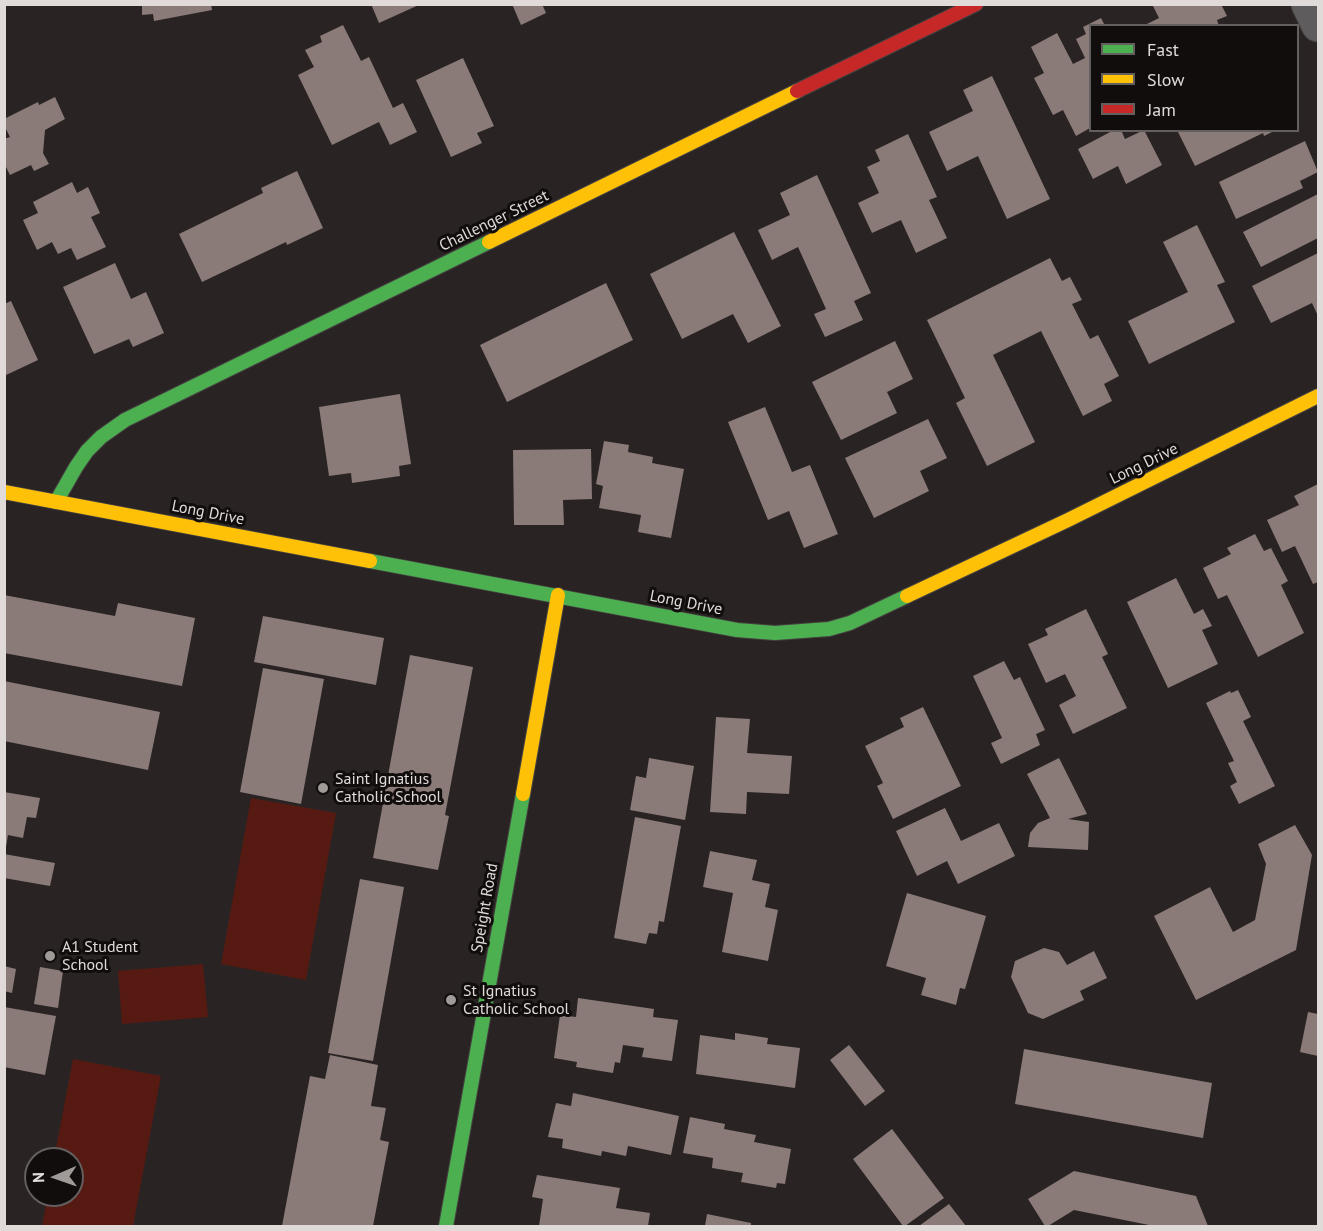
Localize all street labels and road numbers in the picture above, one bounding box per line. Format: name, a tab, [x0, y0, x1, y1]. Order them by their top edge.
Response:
street label: Challenger Street	[436, 186, 552, 256]
street label: Long Drive	[1107, 439, 1181, 489]
street label: Long Drive	[170, 497, 246, 529]
street label: Long Drive	[648, 587, 724, 619]
street label: Speight Road	[468, 862, 502, 954]

